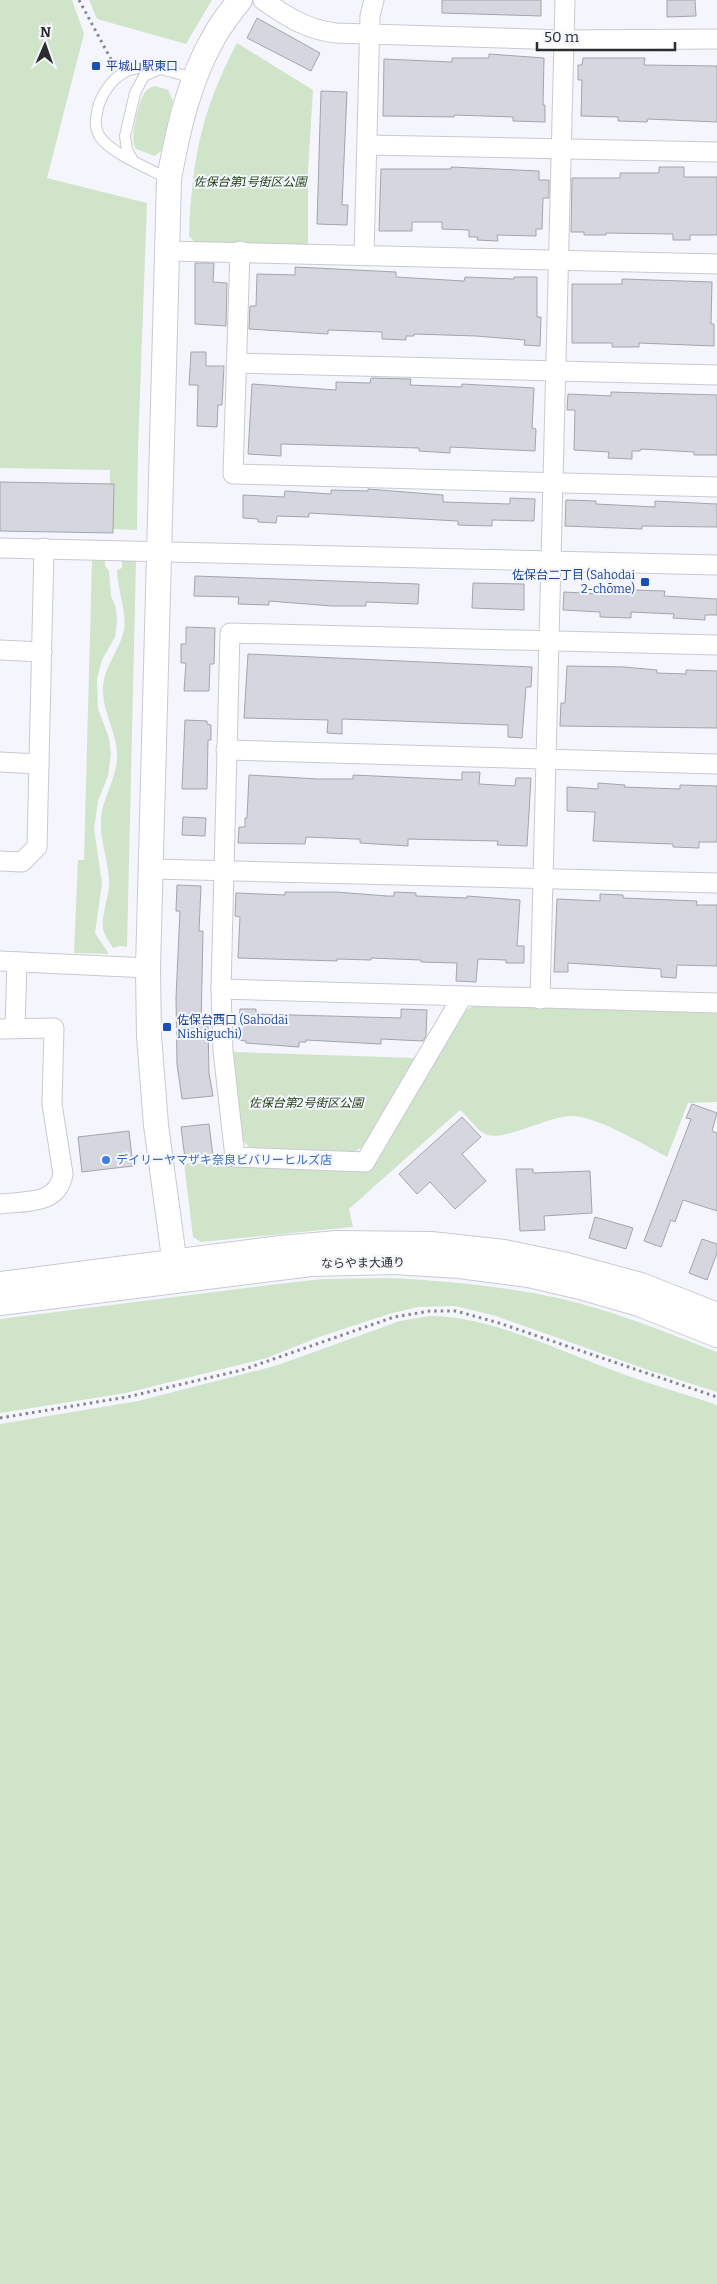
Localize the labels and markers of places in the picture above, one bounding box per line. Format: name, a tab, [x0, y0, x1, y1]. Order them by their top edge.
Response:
place label: 平城山駅東口	[106, 59, 178, 73]
marker: 平城山駅東口	[90, 60, 102, 72]
place label: 佐保台二丁目 (Sahodai 2-chōme)	[512, 567, 635, 596]
marker: 佐保台二丁目 (Sahodai 2-chōme)	[639, 576, 651, 588]
place label: 佐保台西口 (Sahodai Nishiguchi)	[177, 1012, 288, 1041]
marker: 佐保台西口 (Sahodai Nishiguchi)	[161, 1021, 173, 1033]
place label: デイリーヤマザキ奈良ビバリーヒルズ店	[116, 1153, 332, 1167]
marker: デイリーヤマザキ奈良ビバリーヒルズ店	[100, 1154, 112, 1166]

